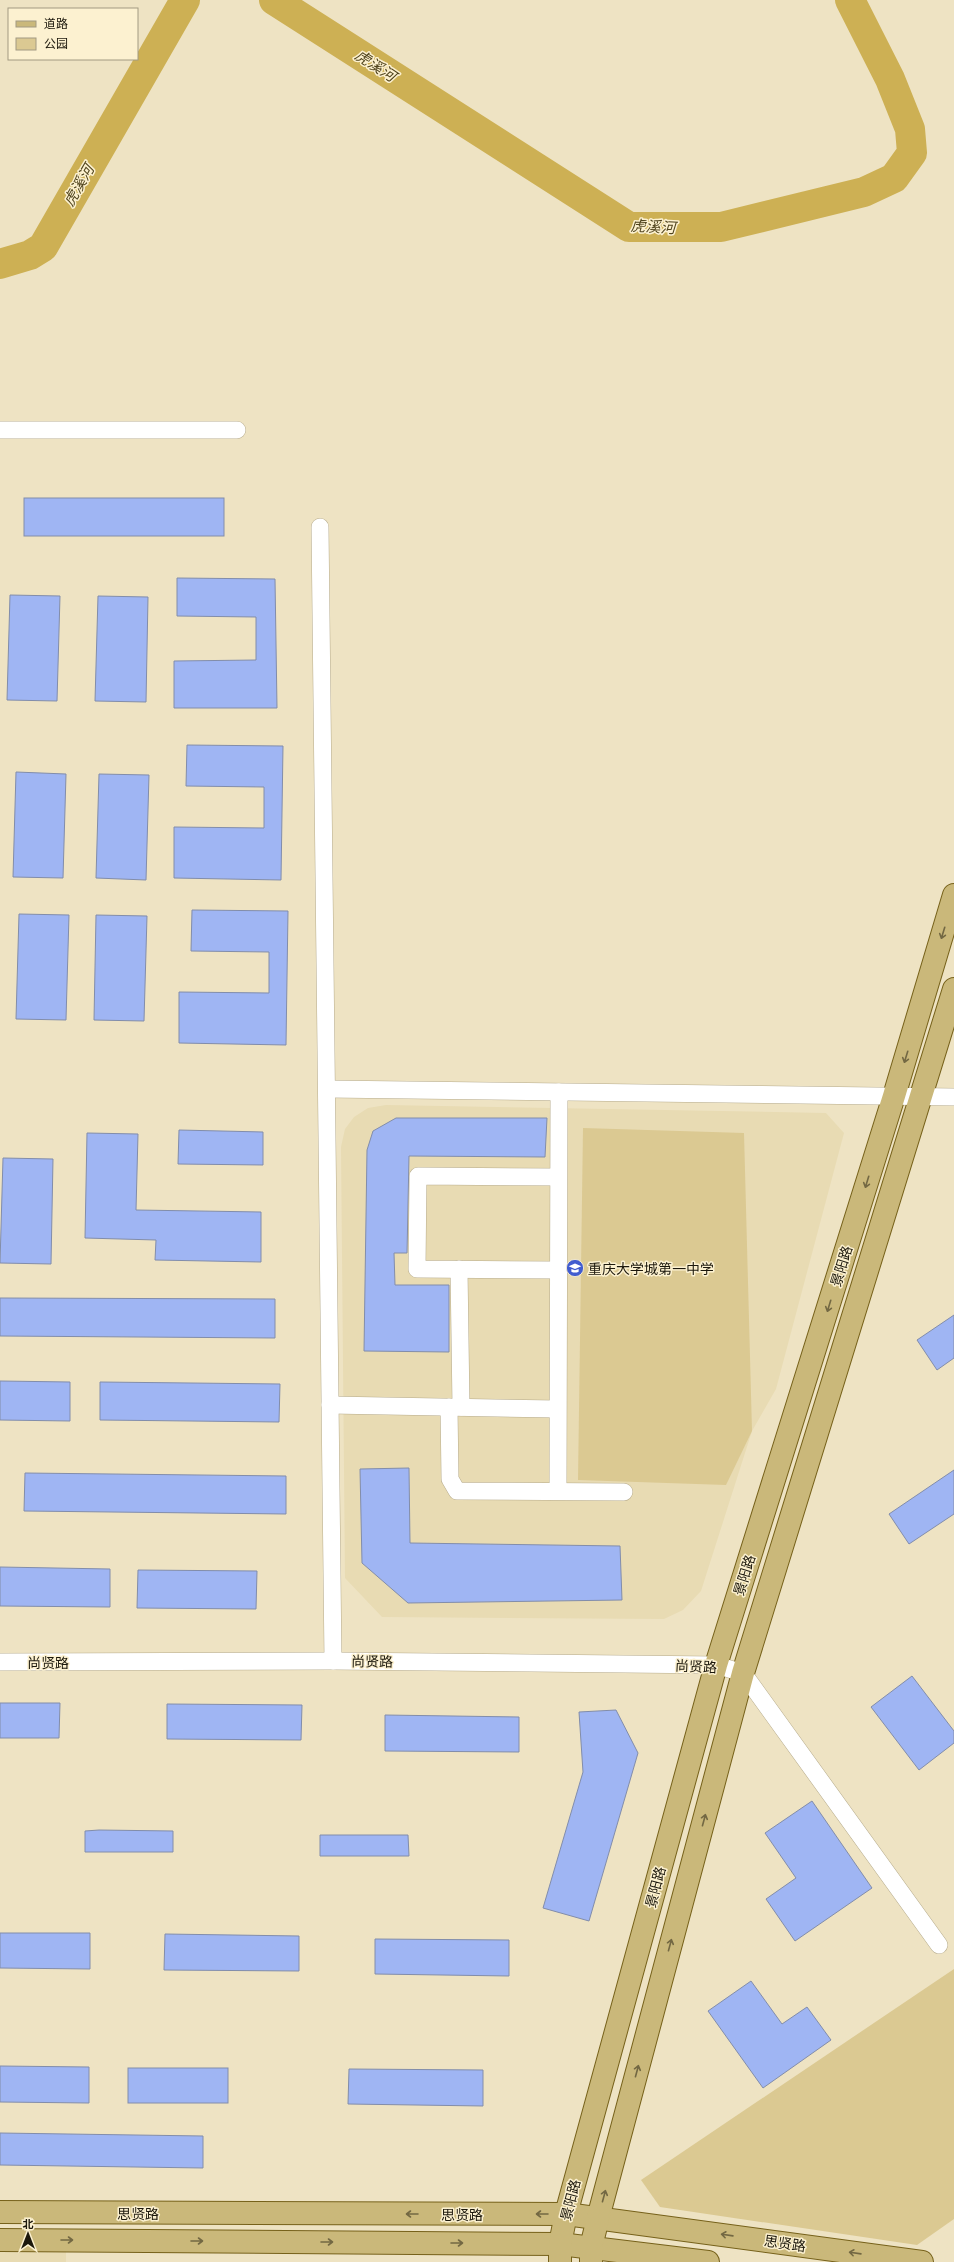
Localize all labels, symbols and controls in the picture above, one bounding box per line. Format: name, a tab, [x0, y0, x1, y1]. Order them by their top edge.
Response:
legend	[8, 8, 138, 60]
text: 道路	[44, 15, 68, 32]
text: 公园	[44, 35, 68, 52]
water label: 虎溪河	[352, 44, 403, 87]
water label: 虎溪河	[58, 158, 99, 209]
water label: 虎溪河	[630, 215, 679, 237]
one-way arrow	[939, 926, 946, 939]
one-way arrow	[902, 1051, 909, 1064]
one-way arrow	[863, 1175, 870, 1188]
street label: 景阳路	[826, 1243, 856, 1289]
school or university icon: 重庆大学城第一中学	[565, 1258, 585, 1278]
place label: 重庆大学城第一中学	[588, 1259, 714, 1278]
one-way arrow	[824, 1299, 832, 1311]
street label: 景阳路	[729, 1552, 759, 1598]
street label: 尚贤路	[351, 1651, 393, 1671]
street label: 尚贤路	[27, 1653, 69, 1672]
street label: 尚贤路	[675, 1655, 717, 1677]
one-way arrow	[701, 1813, 708, 1826]
street label: 景阳路	[640, 1864, 670, 1910]
one-way arrow	[667, 1939, 675, 1952]
one-way arrow	[634, 2065, 641, 2078]
street label: 景阳路	[556, 2177, 584, 2223]
one-way arrow	[600, 2190, 608, 2203]
street label: 思贤路	[117, 2204, 159, 2223]
street label: 思贤路	[441, 2205, 483, 2224]
one-way arrow	[406, 2210, 419, 2218]
one-way arrow	[536, 2210, 549, 2218]
north arrow	[8, 2214, 48, 2254]
text: 北	[23, 2216, 34, 2231]
street label: 思贤路	[763, 2231, 807, 2255]
one-way arrow	[721, 2232, 734, 2239]
one-way arrow	[60, 2236, 73, 2244]
one-way arrow	[190, 2237, 203, 2245]
one-way arrow	[320, 2238, 333, 2246]
one-way arrow	[450, 2239, 463, 2247]
one-way arrow	[849, 2249, 862, 2257]

